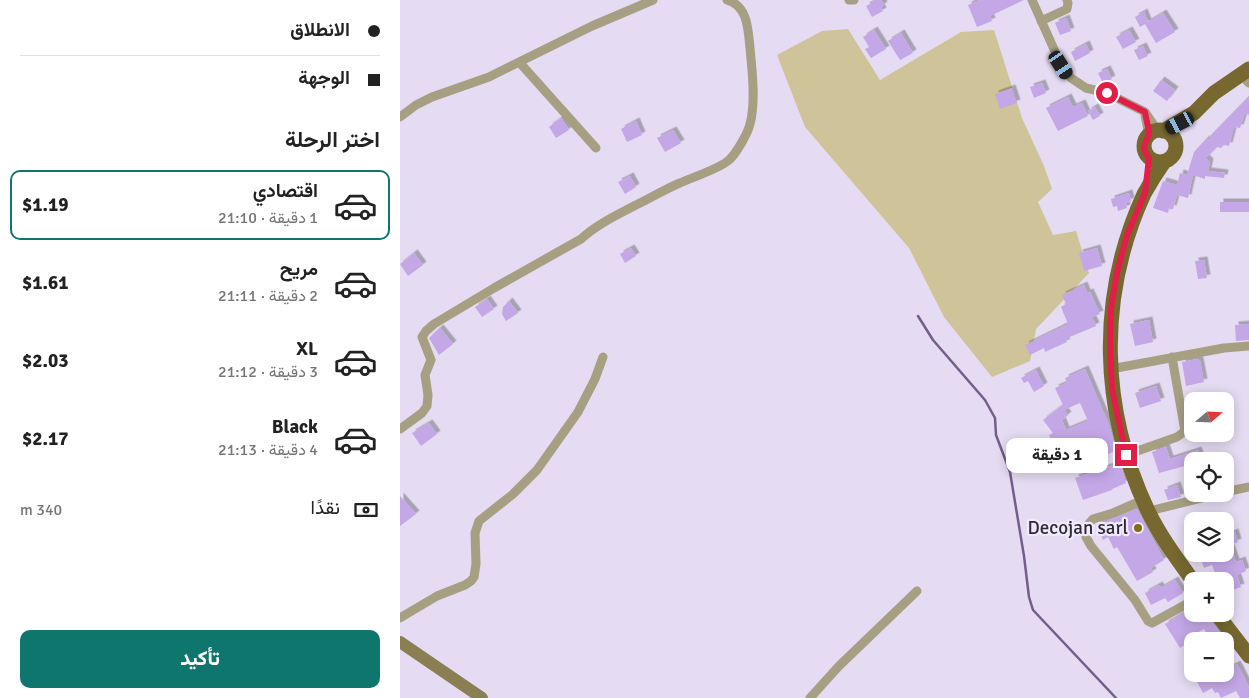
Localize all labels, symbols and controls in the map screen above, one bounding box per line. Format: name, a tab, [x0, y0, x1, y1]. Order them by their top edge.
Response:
text: الانطلاق	[290, 18, 350, 42]
car	[1046, 48, 1075, 82]
text: الوجهة	[298, 66, 350, 90]
route start	[1096, 82, 1118, 104]
car	[1163, 110, 1196, 136]
text: اختر الرحلة	[285, 126, 380, 153]
text: اقتصادي	[253, 179, 318, 203]
icon: car	[333, 183, 378, 228]
text: $1.19	[22, 193, 68, 217]
text: 1 دقيقة · 21:10	[218, 208, 318, 228]
text: مريح	[280, 257, 318, 281]
icon: car	[333, 261, 378, 306]
text: $1.61	[22, 271, 68, 295]
text: 2 دقيقة · 21:11	[218, 286, 318, 306]
text: XL	[296, 337, 318, 361]
icon: car	[333, 339, 378, 384]
text: $2.03	[22, 349, 68, 373]
text: 3 دقيقة · 21:12	[218, 362, 318, 382]
north arrow	[1184, 392, 1234, 442]
map controls	[1184, 392, 1234, 682]
text: Black	[272, 415, 318, 439]
icon: car	[333, 417, 378, 462]
text: $2.17	[22, 427, 68, 451]
callout: 1 دقيقة	[1006, 438, 1108, 472]
text: 4 دقيقة · 21:13	[218, 440, 318, 460]
route end	[1115, 444, 1137, 466]
text: 1 دقيقة	[1032, 445, 1082, 465]
button: locate	[1184, 452, 1234, 502]
text: نقدًا	[311, 496, 340, 520]
icon: cash	[352, 496, 380, 524]
text: 340 m	[20, 500, 62, 520]
button: layers	[1184, 512, 1234, 562]
place label: Decojan sarl	[1027, 516, 1128, 540]
marker: Decojan sarl	[1132, 522, 1144, 534]
button: +	[1184, 572, 1234, 622]
button: تأكيد	[20, 630, 380, 688]
button: −	[1184, 632, 1234, 682]

